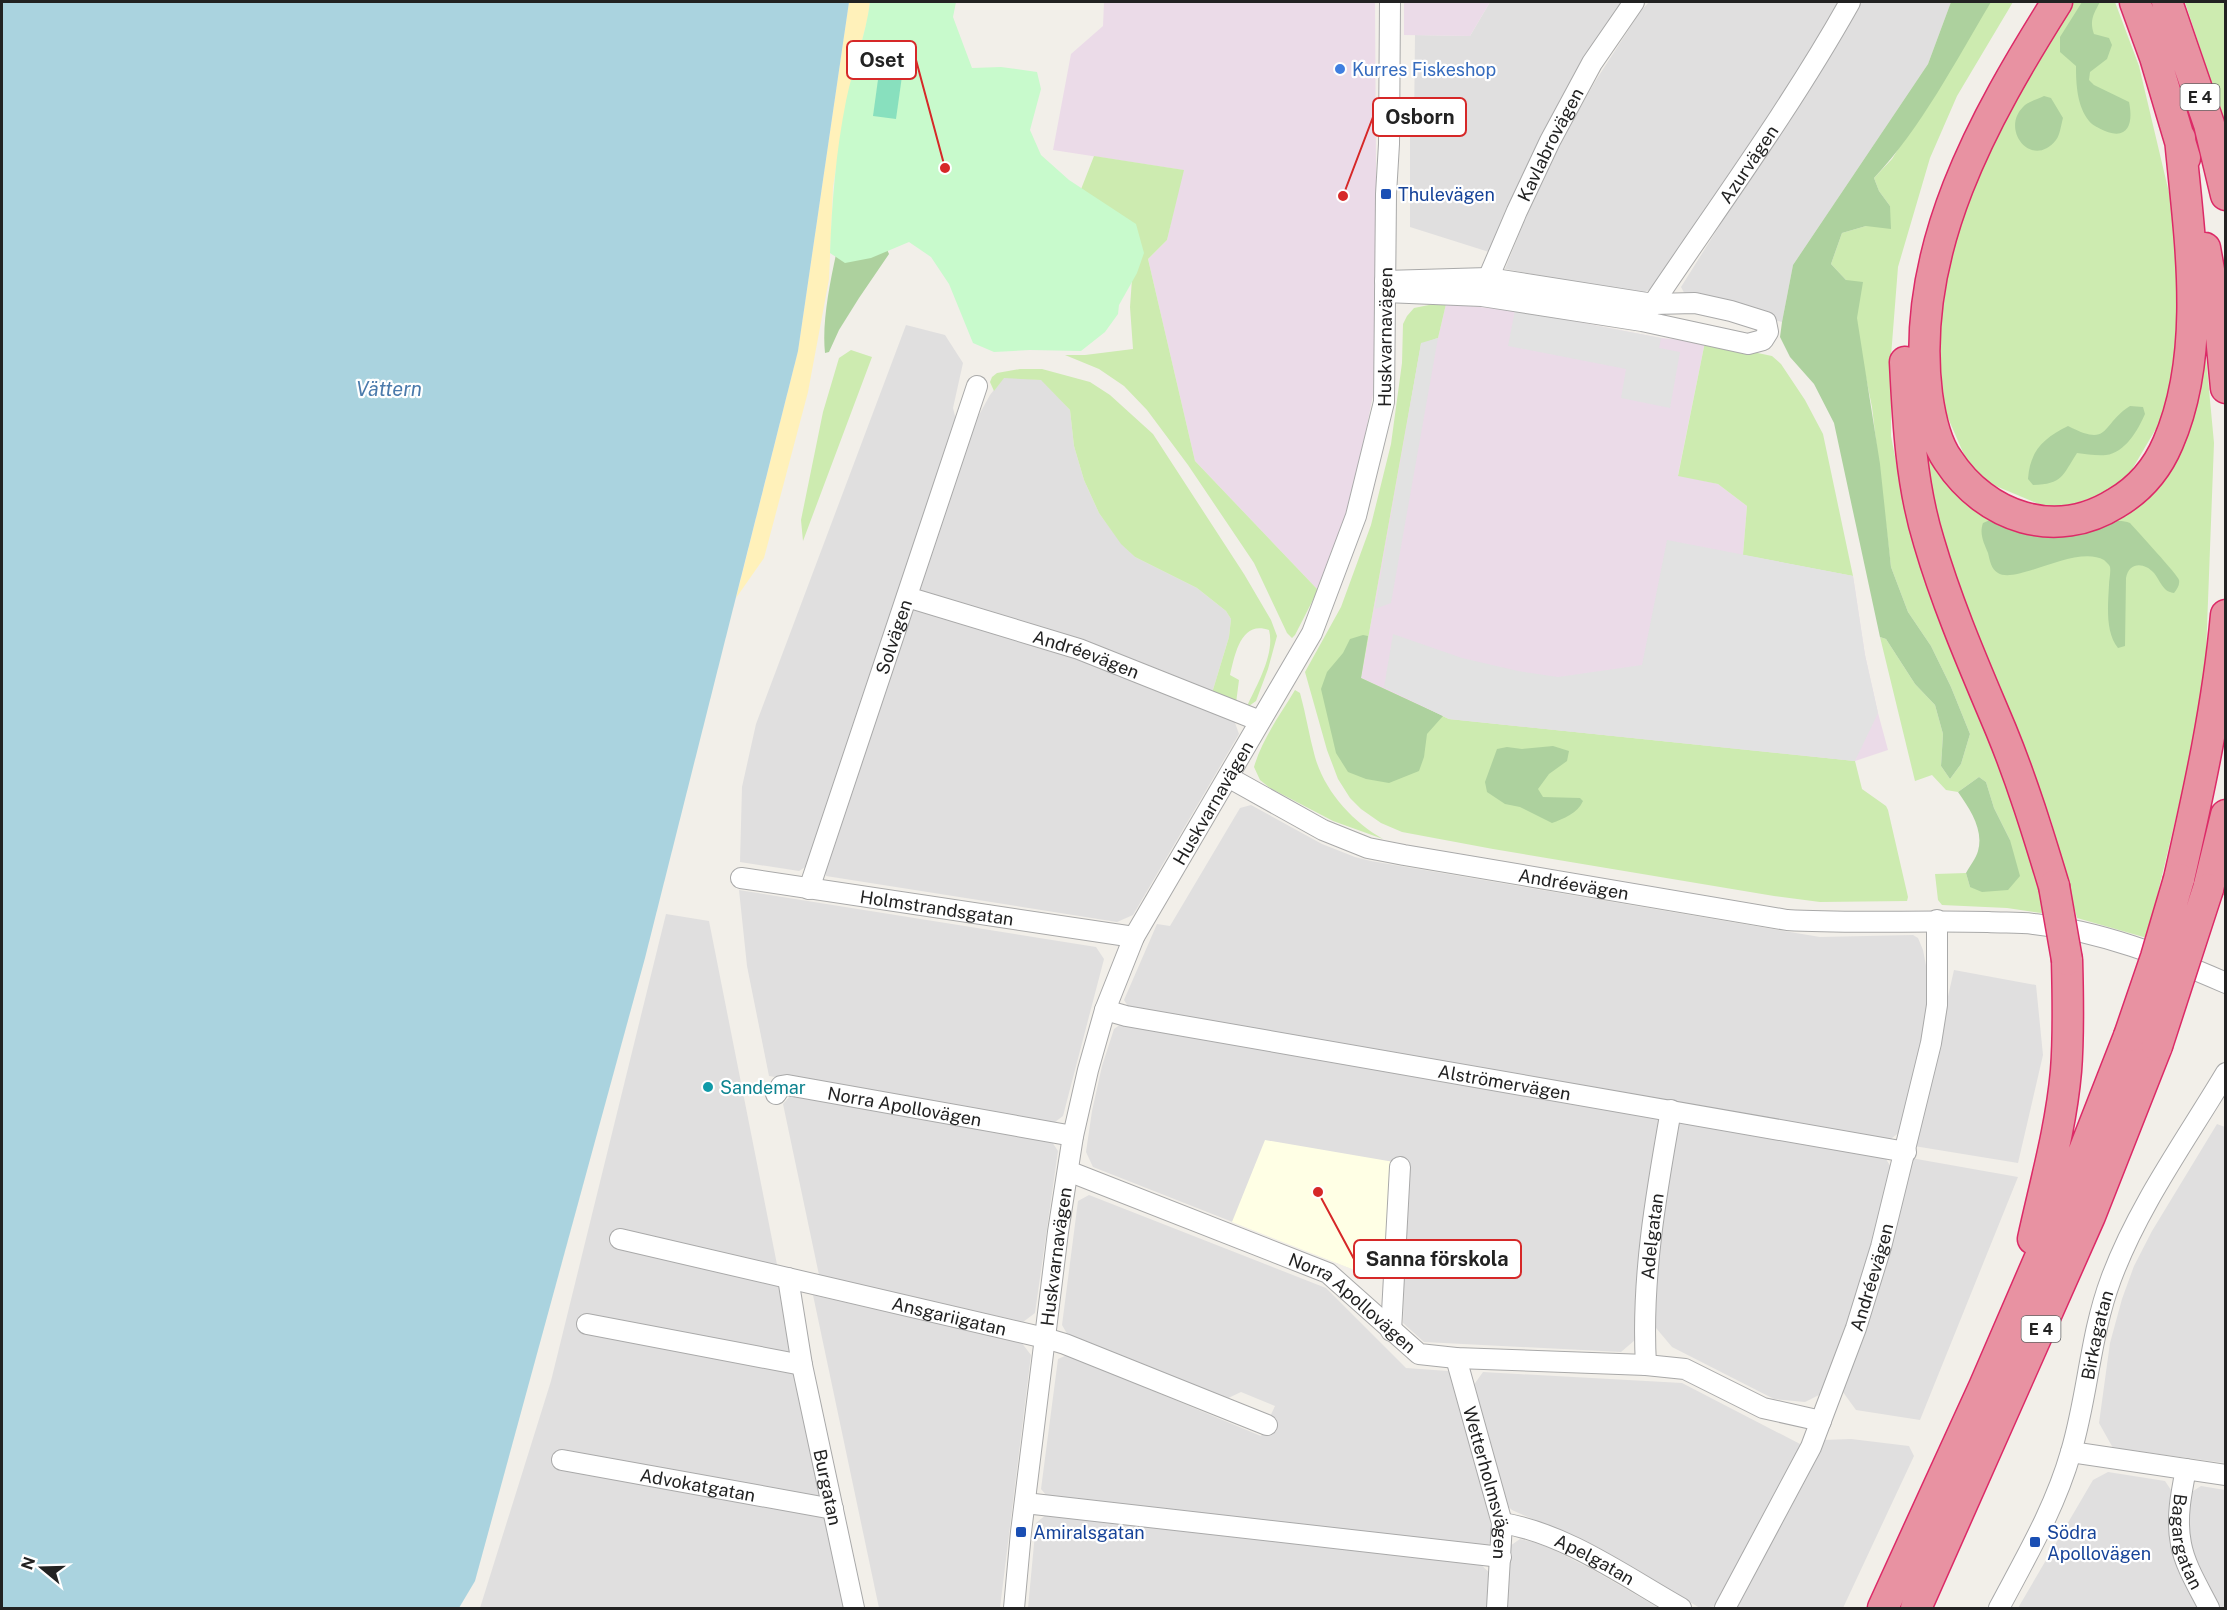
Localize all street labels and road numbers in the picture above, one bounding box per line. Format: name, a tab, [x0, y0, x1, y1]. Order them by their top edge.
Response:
street label: Kavlabrovägen	[1513, 84, 1587, 205]
road number: E 4	[2180, 84, 2220, 110]
street label: Azurvägen	[1715, 121, 1782, 207]
street label: Huskvarnavägen	[1373, 267, 1396, 407]
street label: Solvägen	[871, 597, 916, 677]
street label: Andréevägen	[1031, 625, 1142, 682]
street label: Huskvarnavägen	[1168, 737, 1257, 868]
street label: Andréevägen	[1517, 864, 1630, 903]
street label: Holmstrandsgatan	[858, 885, 1015, 929]
street label: Alströmervägen	[1436, 1060, 1572, 1104]
street label: Norra Apollovägen	[826, 1082, 983, 1130]
street label: Huskvarnavägen	[1036, 1186, 1075, 1327]
street label: Adelgatan	[1636, 1192, 1667, 1280]
street label: Andréevägen	[1845, 1221, 1897, 1333]
street label: Norra Apollovägen	[1286, 1248, 1421, 1357]
street label: Birkagatan	[2077, 1287, 2117, 1381]
street label: Ansgariigatan	[890, 1292, 1009, 1339]
road number: E 4	[2022, 1316, 2060, 1342]
street label: Wetterholmsvägen	[1459, 1404, 1513, 1560]
street label: Burgatan	[810, 1447, 846, 1527]
street label: Advokatgatan	[638, 1464, 757, 1505]
street label: Bagargatan	[2168, 1492, 2208, 1593]
street label: Apelgatan	[1552, 1529, 1638, 1589]

